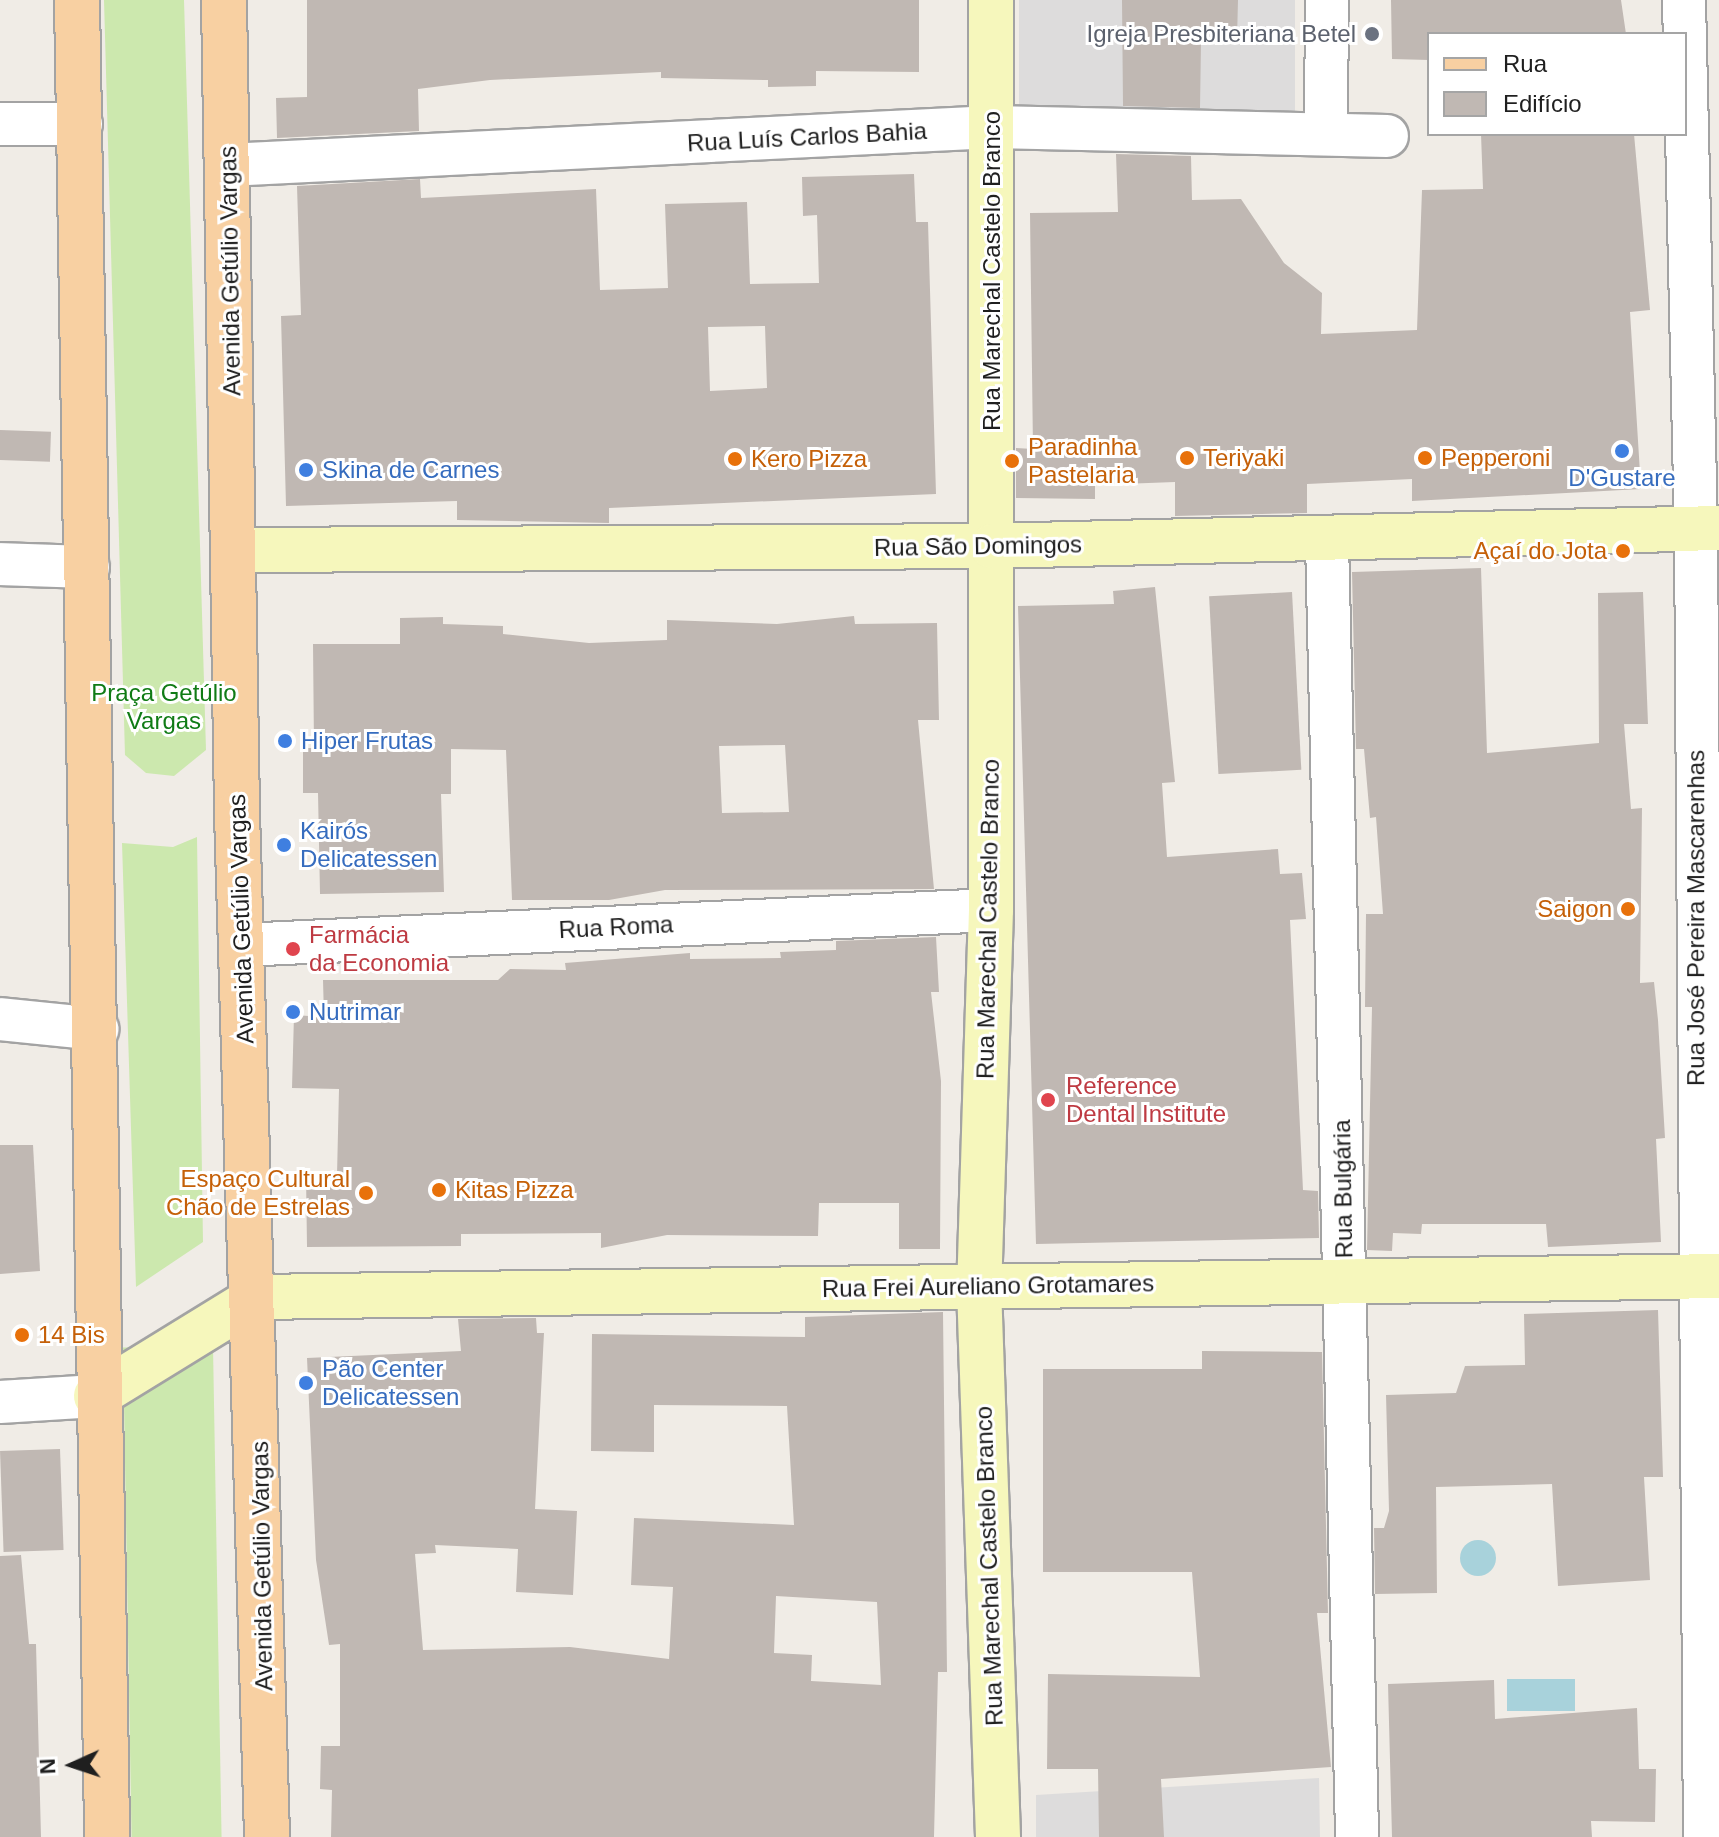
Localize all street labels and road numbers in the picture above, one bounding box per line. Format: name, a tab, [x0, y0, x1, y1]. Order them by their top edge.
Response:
street label: Rua Marechal Castelo Branco	[978, 111, 1006, 431]
street label: Rua Luís Carlos Bahia	[686, 116, 928, 158]
street label: Avenida Getúlio Vargas	[213, 146, 247, 396]
street label: Rua São Domingos	[874, 530, 1082, 562]
street label: Rua José Pereira Mascarenhas	[1682, 750, 1710, 1086]
street label: Rua Marechal Castelo Branco	[971, 759, 1005, 1079]
street label: Avenida Getúlio Vargas	[222, 794, 260, 1044]
street label: Rua Roma	[558, 910, 674, 944]
street label: Rua Bulgária	[1327, 1119, 1359, 1259]
street label: Rua Frei Aureliano Grotamares	[821, 1269, 1155, 1303]
street label: Rua Marechal Castelo Branco	[969, 1406, 1009, 1726]
street label: Avenida Getúlio Vargas	[245, 1441, 279, 1691]

